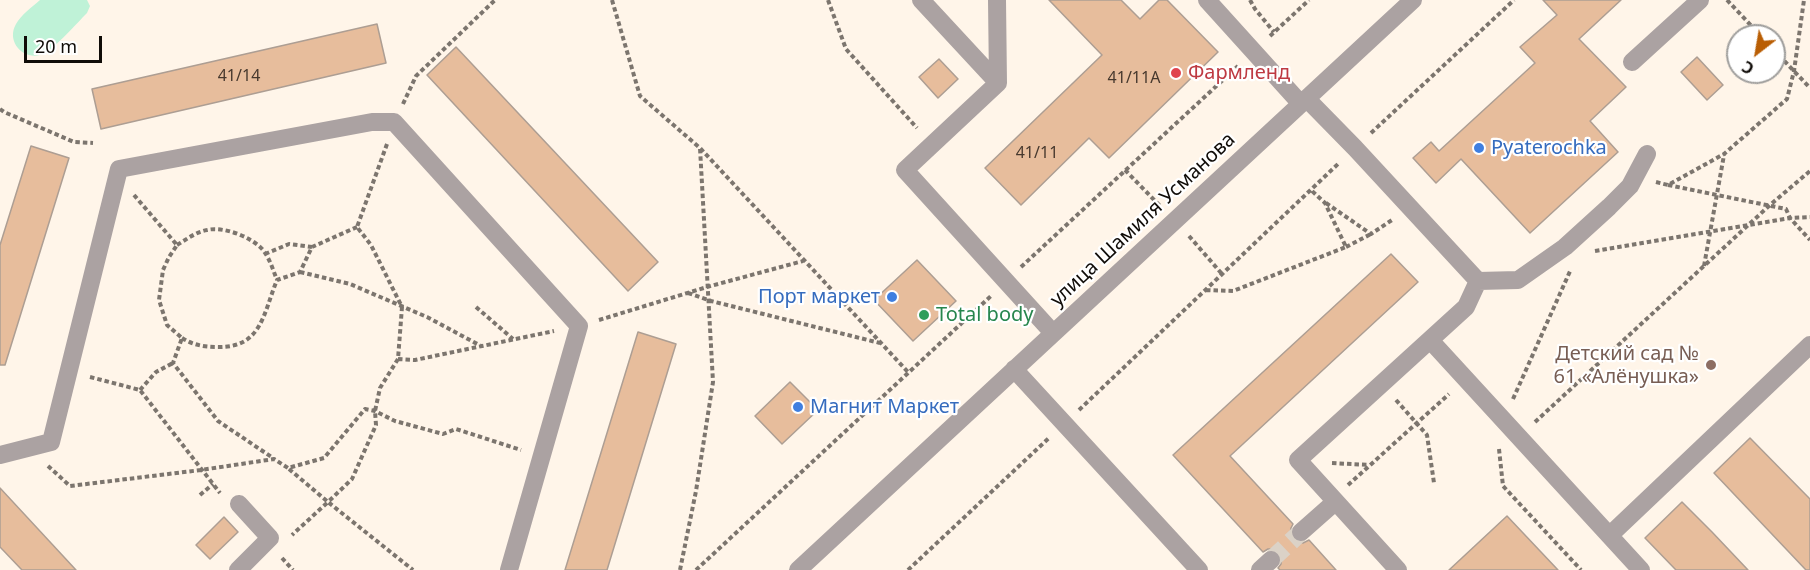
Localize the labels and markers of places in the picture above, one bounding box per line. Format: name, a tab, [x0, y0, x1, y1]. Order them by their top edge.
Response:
place label: Фармленд	[1188, 61, 1290, 85]
marker: Фармленд	[1169, 66, 1183, 80]
place label: Pyaterochka	[1491, 136, 1607, 160]
marker: Pyaterochka	[1472, 141, 1486, 155]
place label: Порт маркет	[758, 285, 880, 309]
marker: Порт маркет	[885, 290, 899, 304]
place label: Total body	[936, 303, 1034, 327]
marker: Total body	[917, 308, 931, 322]
place label: Детский сад № 61 «Алёнушка»	[1554, 342, 1699, 389]
marker: Детский сад № 61 «Алёнушка»	[1704, 358, 1718, 372]
place label: Магнит Маркет	[810, 395, 959, 419]
marker: Магнит Маркет	[791, 400, 805, 414]

